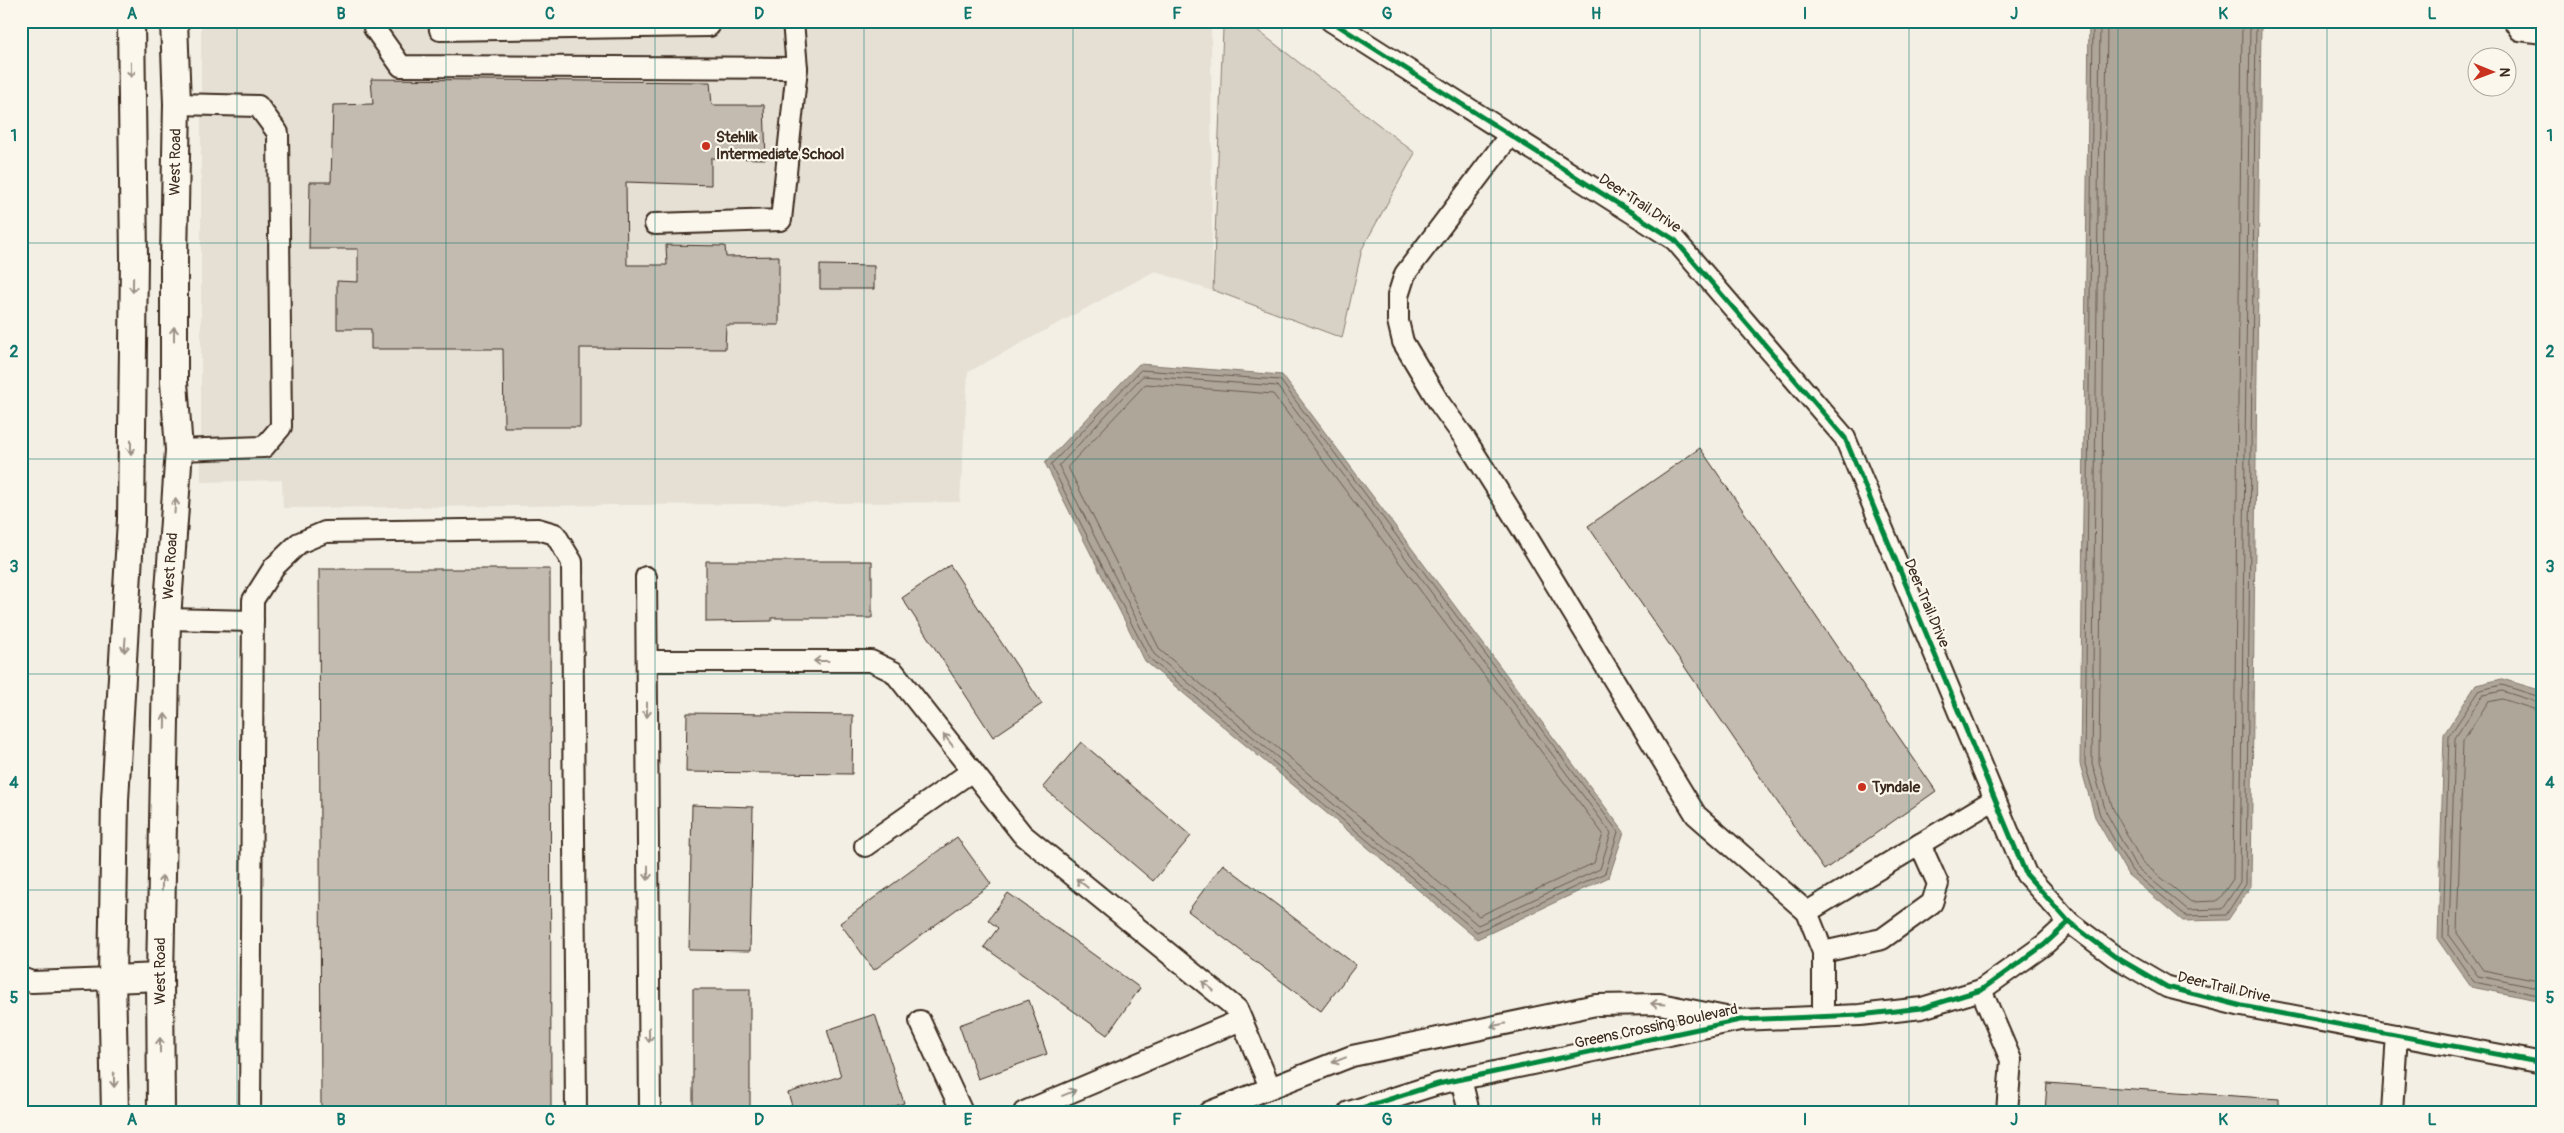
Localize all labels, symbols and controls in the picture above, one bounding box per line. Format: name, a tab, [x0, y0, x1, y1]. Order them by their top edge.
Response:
text: A	[127, 4, 138, 24]
text: B	[336, 4, 346, 24]
text: C	[545, 4, 555, 24]
text: D	[754, 4, 764, 24]
text: E	[964, 4, 973, 24]
text: F	[1172, 4, 1182, 24]
text: G	[1382, 4, 1393, 24]
text: H	[1591, 4, 1601, 24]
text: I	[1803, 4, 1807, 24]
text: J	[2010, 4, 2018, 24]
text: K	[2218, 4, 2228, 24]
text: L	[2427, 4, 2437, 24]
north arrow	[2466, 48, 2516, 98]
one-way arrow	[126, 62, 136, 78]
text: N	[2496, 67, 2513, 77]
text: 1	[11, 126, 17, 146]
text: 1	[2547, 126, 2553, 146]
street label: West Road	[165, 128, 186, 196]
place label: Stehlik Intermediate School	[716, 128, 844, 164]
marker: Stehlik Intermediate School	[700, 140, 712, 152]
street label: Deer Trail Drive	[1595, 170, 1685, 237]
one-way arrow	[128, 276, 138, 293]
one-way arrow	[169, 326, 179, 342]
text: 2	[10, 342, 19, 362]
text: 2	[2546, 342, 2555, 362]
one-way arrow	[126, 439, 136, 455]
one-way arrow	[170, 498, 180, 514]
street label: West Road	[159, 532, 182, 600]
street label: Deer Trail Drive	[1899, 556, 1954, 651]
text: 3	[10, 557, 19, 577]
text: 3	[2546, 557, 2555, 577]
one-way arrow	[120, 637, 129, 653]
one-way arrow	[813, 656, 829, 666]
one-way arrow	[642, 702, 652, 718]
one-way arrow	[160, 713, 170, 729]
one-way arrow	[942, 734, 953, 747]
text: 4	[9, 773, 19, 793]
text: 4	[2545, 773, 2555, 793]
place label: Tyndale	[1871, 778, 1921, 797]
marker: Tyndale	[1856, 781, 1868, 793]
one-way arrow	[643, 864, 653, 880]
one-way arrow	[157, 875, 166, 891]
one-way arrow	[1076, 878, 1089, 889]
street label: West Road	[151, 937, 170, 1005]
street label: Deer Trail Drive	[2176, 968, 2273, 1008]
one-way arrow	[1202, 981, 1215, 992]
text: 5	[10, 988, 19, 1008]
text: 5	[2546, 988, 2555, 1008]
street label: Greens Crossing Boulevard	[1573, 1000, 1739, 1053]
one-way arrow	[1651, 1000, 1667, 1009]
one-way arrow	[1490, 1020, 1506, 1030]
one-way arrow	[645, 1027, 654, 1043]
one-way arrow	[155, 1038, 165, 1054]
one-way arrow	[1332, 1056, 1348, 1065]
one-way arrow	[109, 1072, 119, 1088]
one-way arrow	[1061, 1087, 1076, 1097]
text: A	[127, 1110, 138, 1130]
text: B	[336, 1110, 346, 1130]
text: C	[545, 1110, 555, 1130]
text: D	[754, 1110, 764, 1130]
text: E	[964, 1110, 973, 1130]
text: F	[1172, 1110, 1182, 1130]
text: G	[1382, 1110, 1393, 1130]
text: H	[1591, 1110, 1601, 1130]
text: I	[1803, 1110, 1807, 1130]
text: J	[2010, 1110, 2018, 1130]
text: K	[2218, 1110, 2228, 1130]
text: L	[2427, 1110, 2437, 1130]

